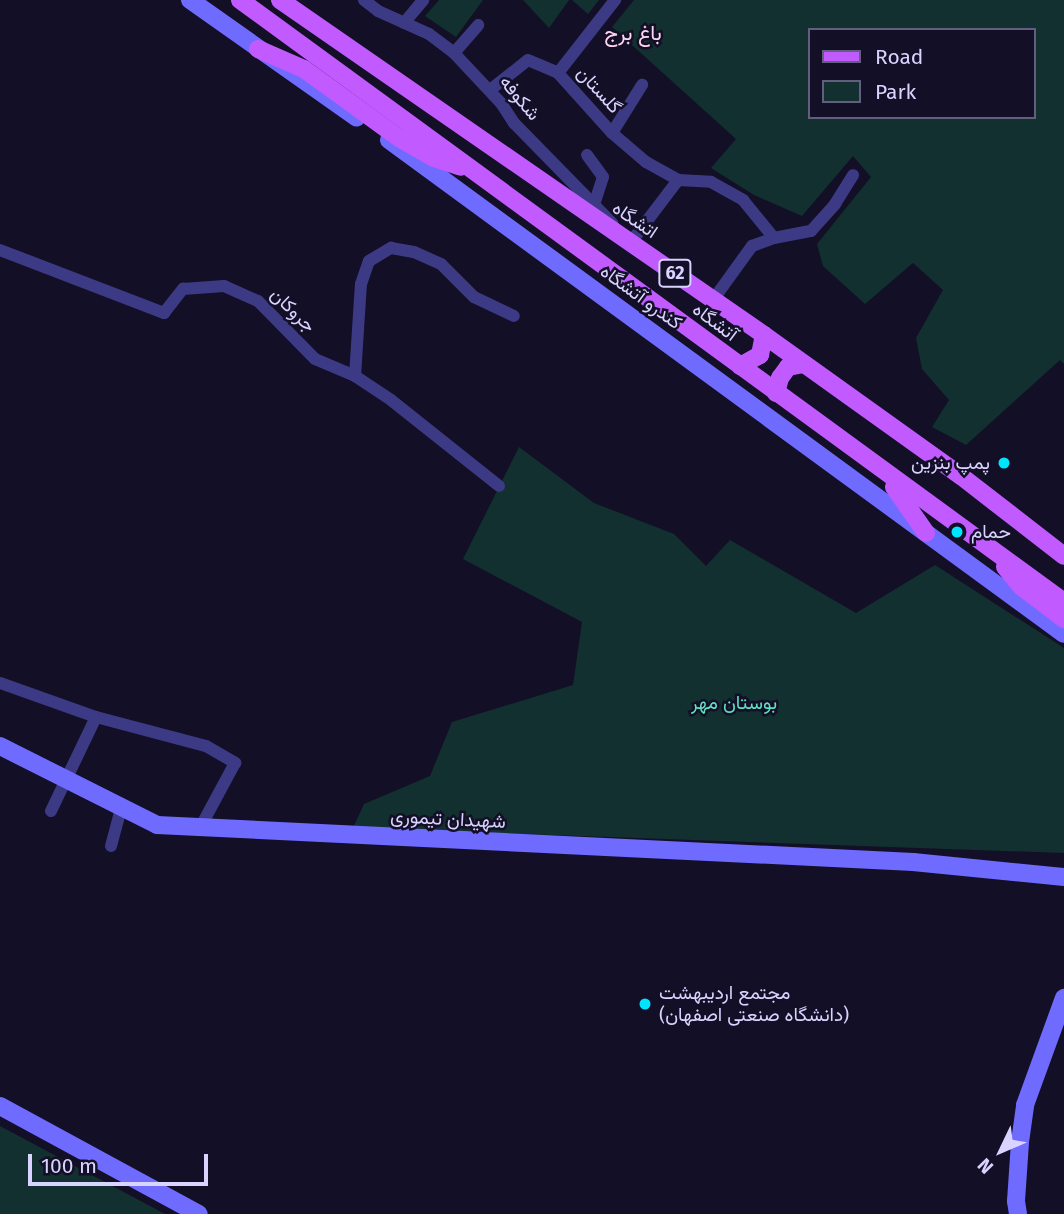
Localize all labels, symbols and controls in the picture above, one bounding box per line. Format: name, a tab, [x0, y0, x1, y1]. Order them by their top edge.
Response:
district label: باغ برج	[604, 20, 662, 46]
legend	[808, 28, 1036, 119]
text: Road	[875, 44, 923, 70]
street label: گلستان	[572, 62, 626, 118]
street label: شکوفه	[495, 71, 545, 125]
text: Park	[875, 79, 916, 105]
street label: اتشگاه	[608, 197, 662, 243]
road number: 62	[658, 258, 692, 288]
street label: کندرو آتشگاه	[596, 260, 686, 334]
street label: جروکان	[265, 283, 321, 337]
street label: آتشگاه	[688, 298, 742, 346]
place label: پمپ بنزین	[911, 452, 990, 474]
marker: پمپ بنزین	[996, 455, 1012, 471]
place label: حمام	[971, 521, 1011, 543]
marker: حمام	[949, 524, 965, 540]
park label: بوستان مهر	[691, 692, 777, 714]
street label: شهیدان تیموری	[390, 805, 506, 833]
place label: مجتمع اردیبهشت (دانشگاه صنعتی اصفهان)	[659, 982, 849, 1026]
marker: مجتمع اردیبهشت (دانشگاه صنعتی اصفهان)	[637, 996, 653, 1012]
north arrow	[966, 1116, 1036, 1186]
scale bar	[32, 1140, 212, 1184]
text: 100 m	[41, 1153, 97, 1179]
text: N	[973, 1153, 998, 1178]

